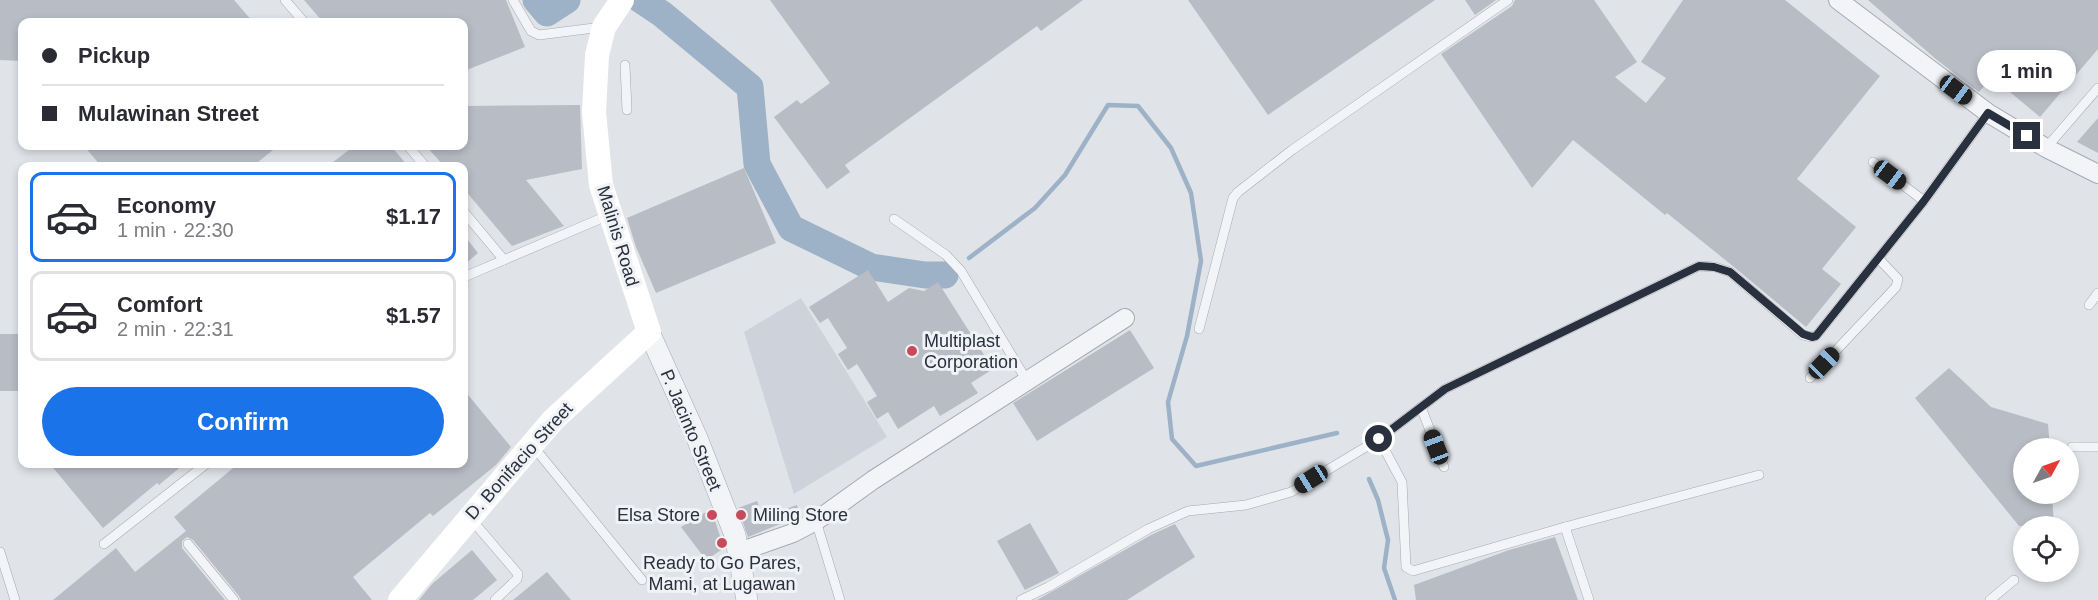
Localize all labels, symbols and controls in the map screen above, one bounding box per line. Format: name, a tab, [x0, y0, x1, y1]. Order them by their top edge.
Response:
text: Pickup	[78, 43, 150, 68]
callout: 1 min	[1978, 49, 2076, 91]
text: 1 min	[2000, 60, 2053, 82]
car	[1936, 72, 1976, 108]
text: Mulawinan Street	[78, 101, 259, 126]
route end	[2013, 122, 2040, 149]
car	[1870, 157, 1910, 193]
street label: Malinis Road	[593, 183, 643, 289]
icon: car	[45, 190, 99, 244]
text: Economy	[117, 193, 216, 218]
text: $1.17	[386, 204, 441, 229]
text: 1 min · 22:30	[117, 219, 234, 241]
icon: car	[45, 289, 99, 343]
text: Comfort	[117, 292, 203, 317]
text: $1.57	[386, 303, 441, 328]
text: 2 min · 22:31	[117, 318, 234, 340]
place label: Multiplast Corporation	[924, 331, 1018, 372]
marker: Multiplast Corporation	[905, 344, 919, 358]
car	[1805, 344, 1843, 382]
street label: P. Jacinto Street	[656, 366, 726, 494]
button: Confirm	[42, 387, 444, 456]
street label: D. Bonifacio Street	[461, 399, 577, 523]
route start	[1365, 425, 1392, 452]
car	[1421, 427, 1451, 467]
north arrow	[2013, 438, 2079, 504]
map controls	[2013, 438, 2079, 582]
car	[1291, 462, 1331, 496]
place label: Elsa Store	[617, 505, 700, 525]
place label: Miling Store	[753, 505, 848, 525]
marker: Elsa Store	[705, 508, 719, 522]
marker: Miling Store	[734, 508, 748, 522]
button: locate	[2013, 516, 2079, 582]
marker: Ready to Go Pares, Mami, at Lugawan	[715, 536, 729, 550]
place label: Ready to Go Pares, Mami, at Lugawan	[643, 553, 801, 594]

